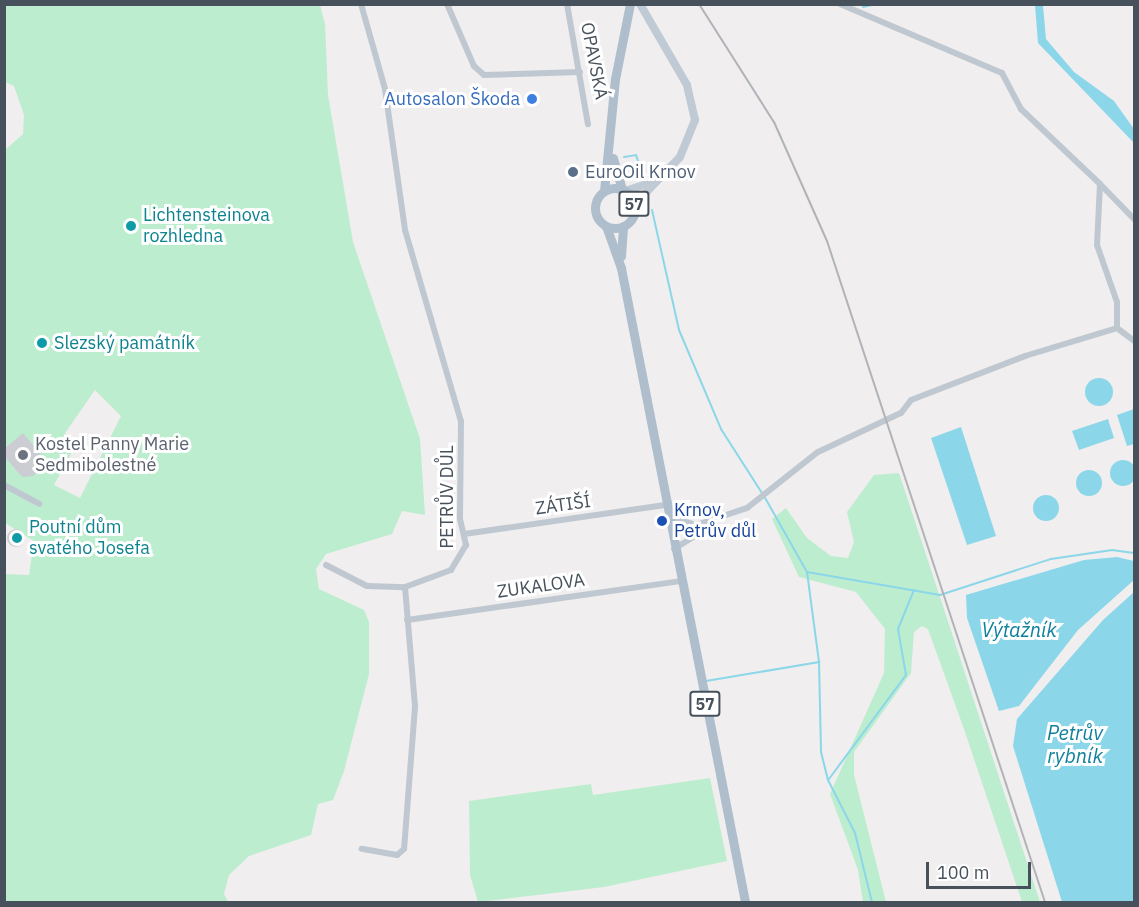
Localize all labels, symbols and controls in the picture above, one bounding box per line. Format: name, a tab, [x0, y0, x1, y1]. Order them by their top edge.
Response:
street label: OPAVSKÁ	[576, 21, 612, 101]
place label: Autosalon Škoda	[384, 88, 520, 110]
marker: Autosalon Škoda	[525, 92, 539, 106]
place label: EuroOil Krnov	[585, 161, 696, 183]
marker: EuroOil Krnov	[566, 165, 580, 179]
road number: 57	[618, 191, 650, 217]
place label: Lichtensteinova rozhledna	[143, 205, 270, 248]
marker: Lichtensteinova rozhledna	[124, 219, 138, 233]
place label: Slezský památník	[54, 332, 195, 354]
marker: Slezský památník	[35, 336, 49, 350]
place label: Kostel Panny Marie Sedmibolestné	[35, 434, 189, 476]
street label: PETRŮV DŮL	[436, 445, 458, 549]
marker: Kostel Panny Marie Sedmibolestné	[16, 448, 30, 462]
street label: ZÁTIŠÍ	[534, 490, 592, 520]
place label: Krnov, Petrův důl	[674, 500, 756, 542]
marker: Krnov, Petrův důl	[655, 514, 669, 528]
place label: Poutní dům svatého Josefa	[29, 517, 150, 560]
marker: Poutní dům svatého Josefa	[10, 531, 24, 545]
street label: ZUKALOVA	[496, 569, 586, 603]
water label: Výtažník	[981, 617, 1057, 641]
road number: 57	[688, 691, 722, 717]
water label: Petrův rybník	[1047, 720, 1103, 767]
scale bar	[929, 850, 1034, 888]
text: 100 m	[937, 861, 989, 884]

